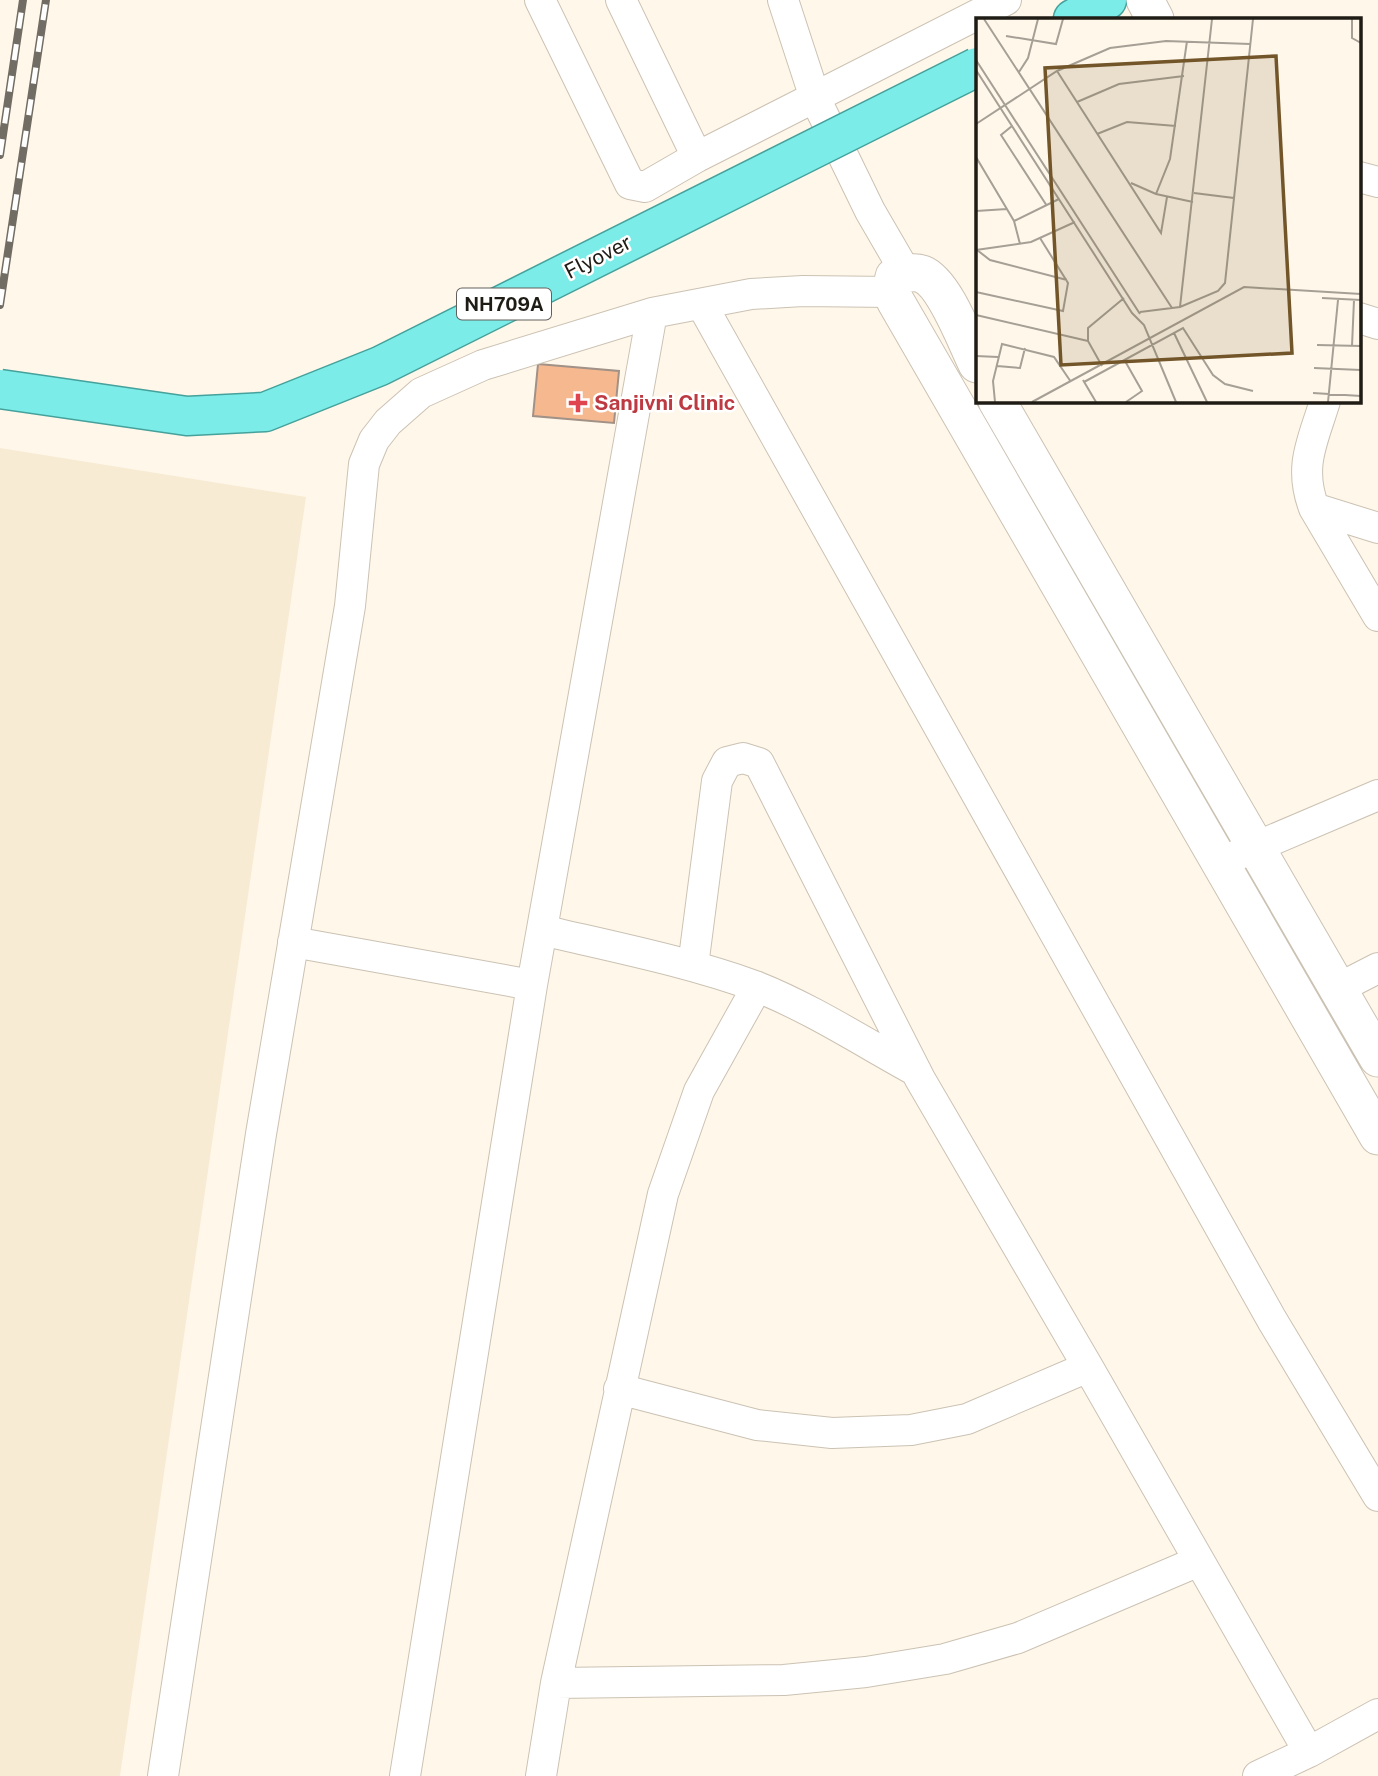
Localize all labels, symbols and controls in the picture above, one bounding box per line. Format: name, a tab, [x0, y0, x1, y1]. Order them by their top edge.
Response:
inset map	[976, 18, 1360, 402]
street label: Flyover	[560, 229, 635, 284]
road number: NH709A	[457, 288, 551, 320]
place label: Sanjivni Clinic	[594, 390, 735, 415]
marker: Sanjivni Clinic	[568, 393, 588, 413]

